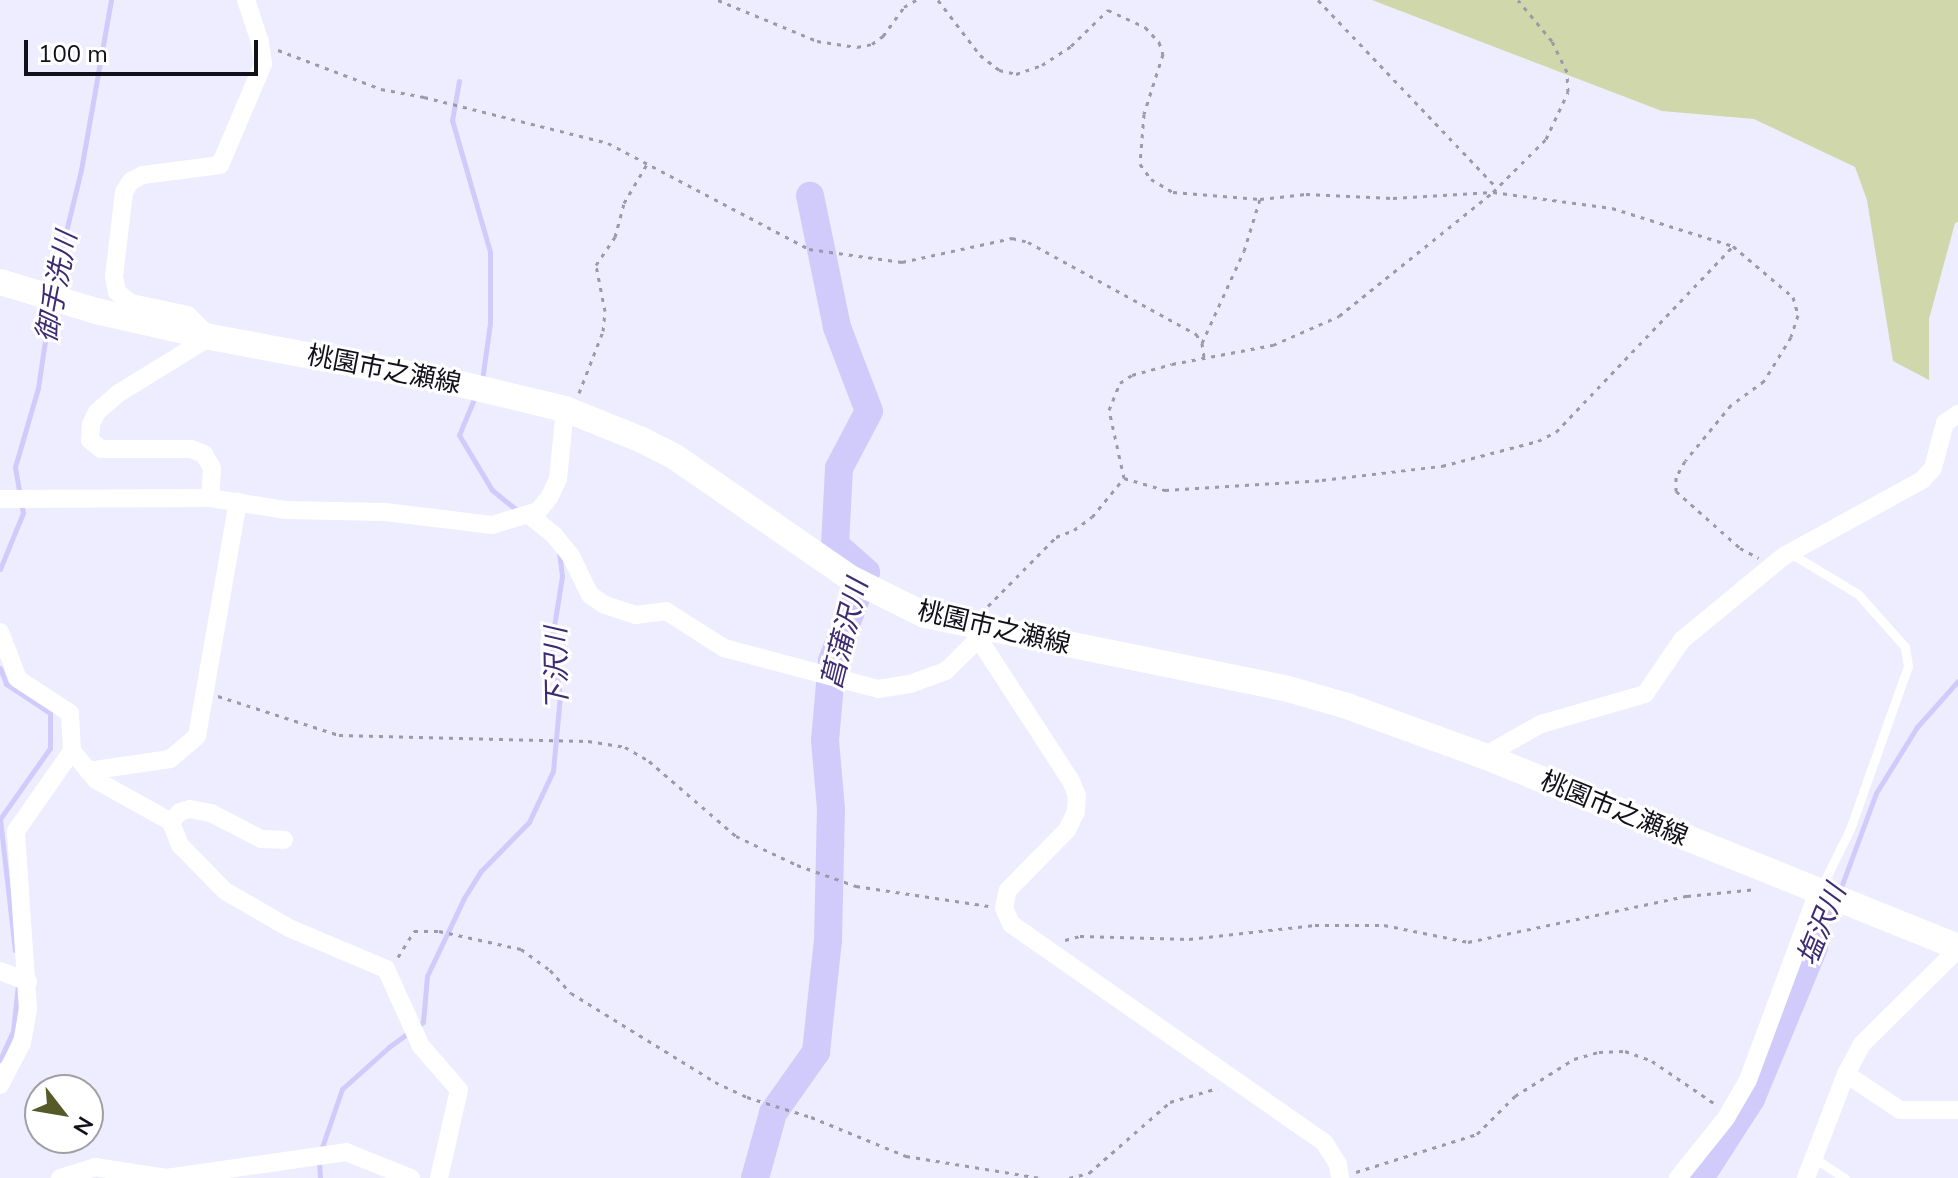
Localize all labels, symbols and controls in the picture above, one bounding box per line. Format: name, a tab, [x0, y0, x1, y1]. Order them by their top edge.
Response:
scale bar	[28, 24, 262, 74]
text: 100 m	[38, 38, 108, 70]
water label: 御手洗川	[30, 229, 84, 345]
street label: 桃園市之瀬線	[304, 340, 464, 400]
water label: 菖蒲沢川	[815, 576, 875, 692]
street label: 桃園市之瀬線	[914, 595, 1074, 661]
water label: 下沢川	[539, 627, 575, 711]
street label: 桃園市之瀬線	[1536, 765, 1692, 853]
water label: 塩沢川	[1791, 880, 1853, 970]
north arrow	[24, 1074, 104, 1154]
text: N	[66, 1111, 100, 1140]

